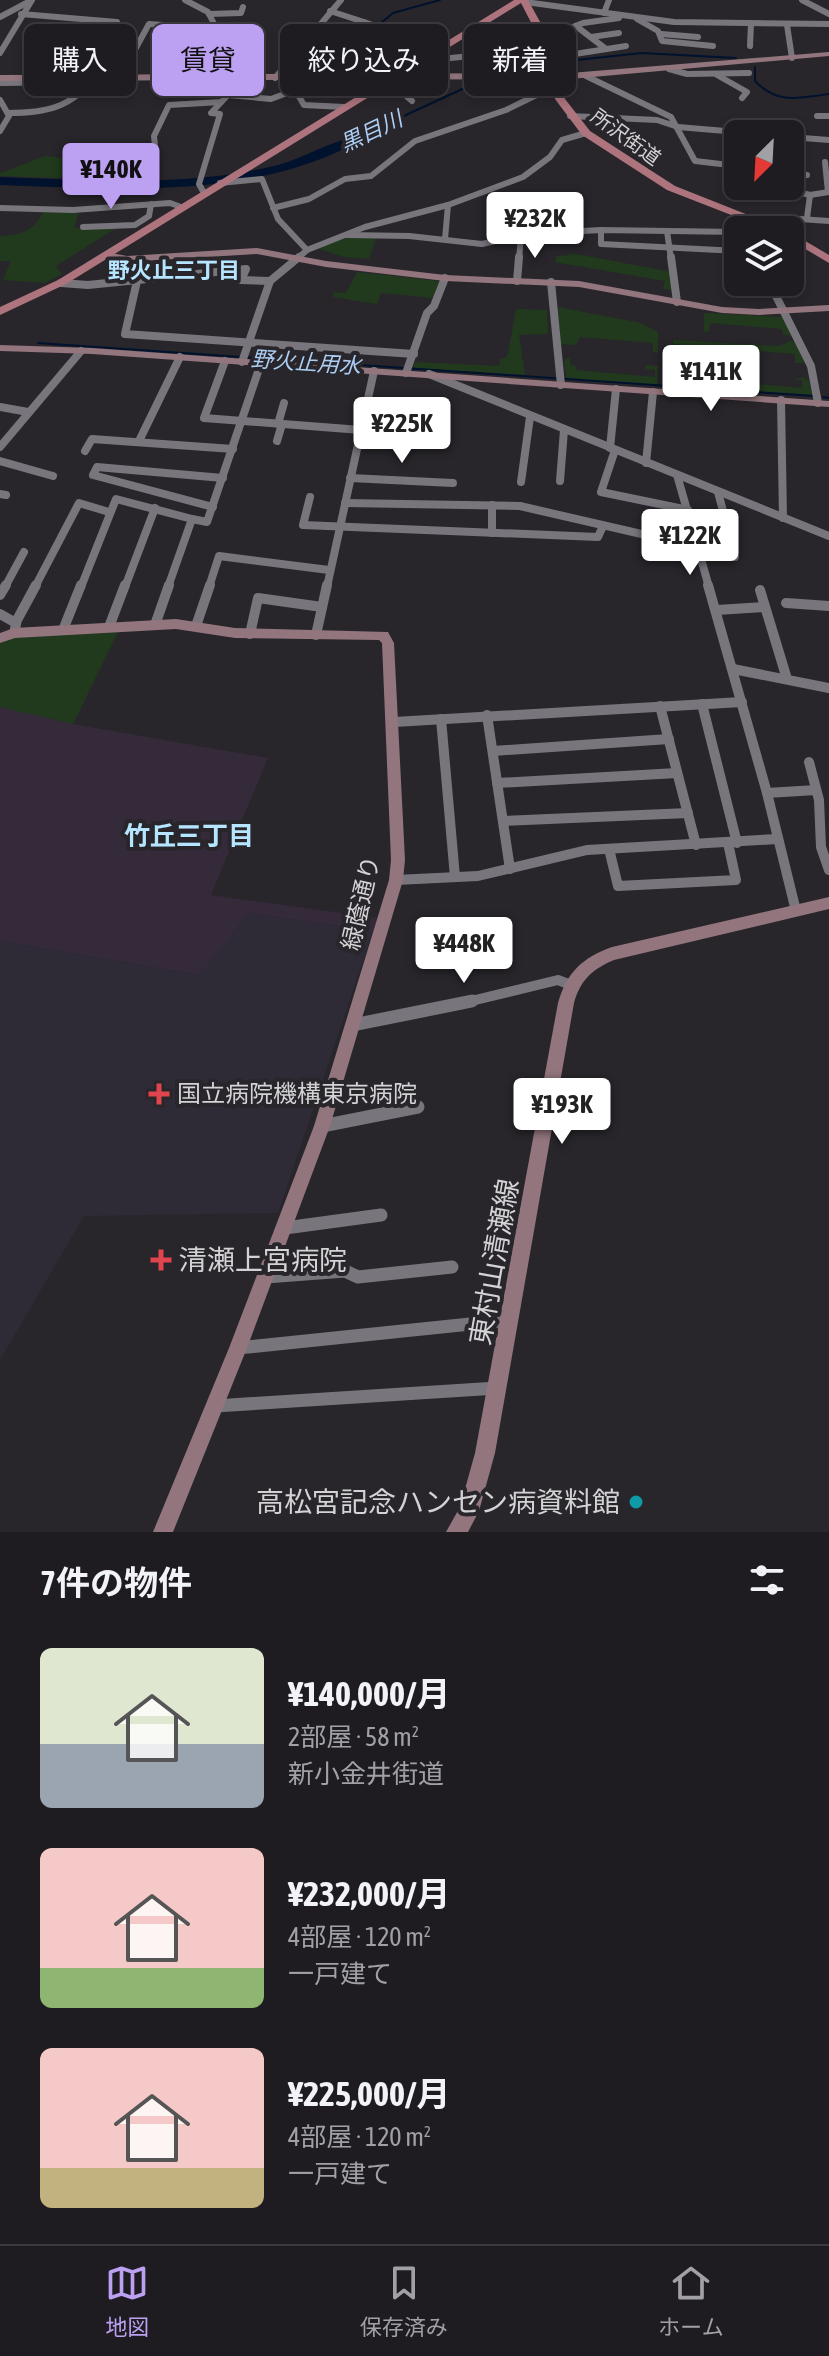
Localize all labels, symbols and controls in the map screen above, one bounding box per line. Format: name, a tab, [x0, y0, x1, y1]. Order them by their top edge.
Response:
chip: 購入	[24, 24, 136, 96]
chip: 賃貸	[152, 24, 264, 96]
chip: 絞り込み	[280, 24, 448, 96]
chip: 新着	[464, 24, 576, 96]
water label: 黒目川	[336, 104, 408, 157]
street label: 所沢街道	[587, 104, 665, 169]
north arrow	[724, 120, 804, 200]
map controls	[724, 120, 804, 296]
pin: ¥140K	[55, 143, 167, 211]
text: ¥140K	[81, 154, 141, 184]
pin: ¥232K	[479, 192, 591, 260]
text: ¥232K	[505, 203, 565, 233]
button: layers	[724, 216, 804, 296]
district label: 野火止三丁目	[108, 257, 240, 283]
water label: 野火止用水	[250, 345, 364, 379]
pin: ¥141K	[655, 345, 767, 413]
text: ¥141K	[681, 356, 741, 386]
pin: ¥225K	[346, 397, 458, 465]
text: ¥225K	[372, 408, 432, 438]
pin: ¥122K	[634, 509, 746, 577]
text: ¥122K	[660, 520, 720, 550]
district label: 竹丘三丁目	[124, 821, 254, 851]
street label: 緑蔭通り	[337, 853, 384, 953]
pin: ¥448K	[408, 917, 520, 985]
text: ¥448K	[434, 928, 494, 958]
pin: ¥193K	[506, 1078, 618, 1146]
place label: 国立病院機構東京病院	[177, 1080, 417, 1107]
marker: 国立病院機構東京病院	[148, 1083, 170, 1105]
text: ¥193K	[532, 1089, 592, 1119]
street label: 東村山清瀬線	[464, 1176, 524, 1348]
place label: 清瀬上宮病院	[179, 1244, 347, 1276]
marker: 清瀬上宮病院	[150, 1249, 172, 1271]
place label: 高松宮記念ハンセン病資料館	[256, 1486, 620, 1518]
marker: 高松宮記念ハンセン病資料館	[627, 1493, 645, 1511]
icon: filters	[745, 1558, 789, 1602]
text: 7件の物件	[40, 1563, 192, 1602]
text: ¥140,000/月	[288, 1674, 451, 1713]
icon: home	[104, 1680, 200, 1776]
text: 2部屋 · 58 m²	[288, 1722, 419, 1752]
text: 新小金井街道	[288, 1759, 444, 1789]
text: ¥232,000/月	[288, 1874, 451, 1913]
icon: home	[104, 1880, 200, 1976]
text: 4部屋 · 120 m²	[288, 1922, 431, 1952]
text: 一戸建て	[288, 1959, 392, 1989]
text: ¥225,000/月	[288, 2074, 451, 2113]
icon: home	[104, 2080, 200, 2176]
text: 4部屋 · 120 m²	[288, 2122, 431, 2152]
text: 一戸建て	[288, 2159, 392, 2189]
tab: 地図	[105, 2261, 149, 2341]
tab: 保存済み	[360, 2261, 448, 2341]
tab: ホーム	[658, 2261, 724, 2341]

